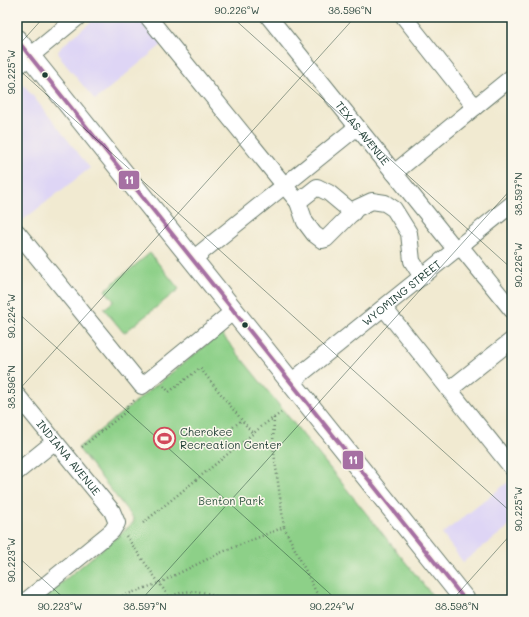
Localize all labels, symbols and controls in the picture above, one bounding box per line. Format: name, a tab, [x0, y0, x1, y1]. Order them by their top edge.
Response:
text: 90.226°W	[215, 3, 260, 17]
text: 38.596°N	[328, 3, 372, 17]
text: 90.225°W	[4, 49, 18, 94]
unlabelled marker	[40, 70, 50, 80]
street label: TEXAS AVENUE	[332, 98, 393, 168]
line badge: 11	[118, 170, 140, 190]
text: 11	[124, 172, 134, 187]
text: 38.597°N	[511, 172, 525, 216]
text: 90.226°W	[511, 242, 525, 287]
street label: WYOMING STREET	[359, 256, 444, 329]
text: 90.224°W	[4, 293, 18, 338]
unlabelled marker	[240, 320, 250, 330]
text: 38.596°N	[4, 365, 18, 409]
street label: INDIANA AVENUE	[33, 416, 104, 498]
place label: Cherokee Recreation Center	[180, 424, 282, 452]
sports icon: Cherokee Recreation Center	[152, 425, 178, 451]
line badge: 11	[342, 450, 364, 470]
text: 11	[348, 452, 358, 467]
text: 90.225°W	[511, 486, 525, 531]
park label: Benton Park	[198, 493, 264, 508]
text: 90.223°W	[4, 537, 18, 582]
text: 90.223°W	[38, 599, 83, 613]
text: 38.597°N	[123, 599, 167, 613]
text: 90.224°W	[310, 599, 355, 613]
text: 38.598°N	[435, 599, 479, 613]

